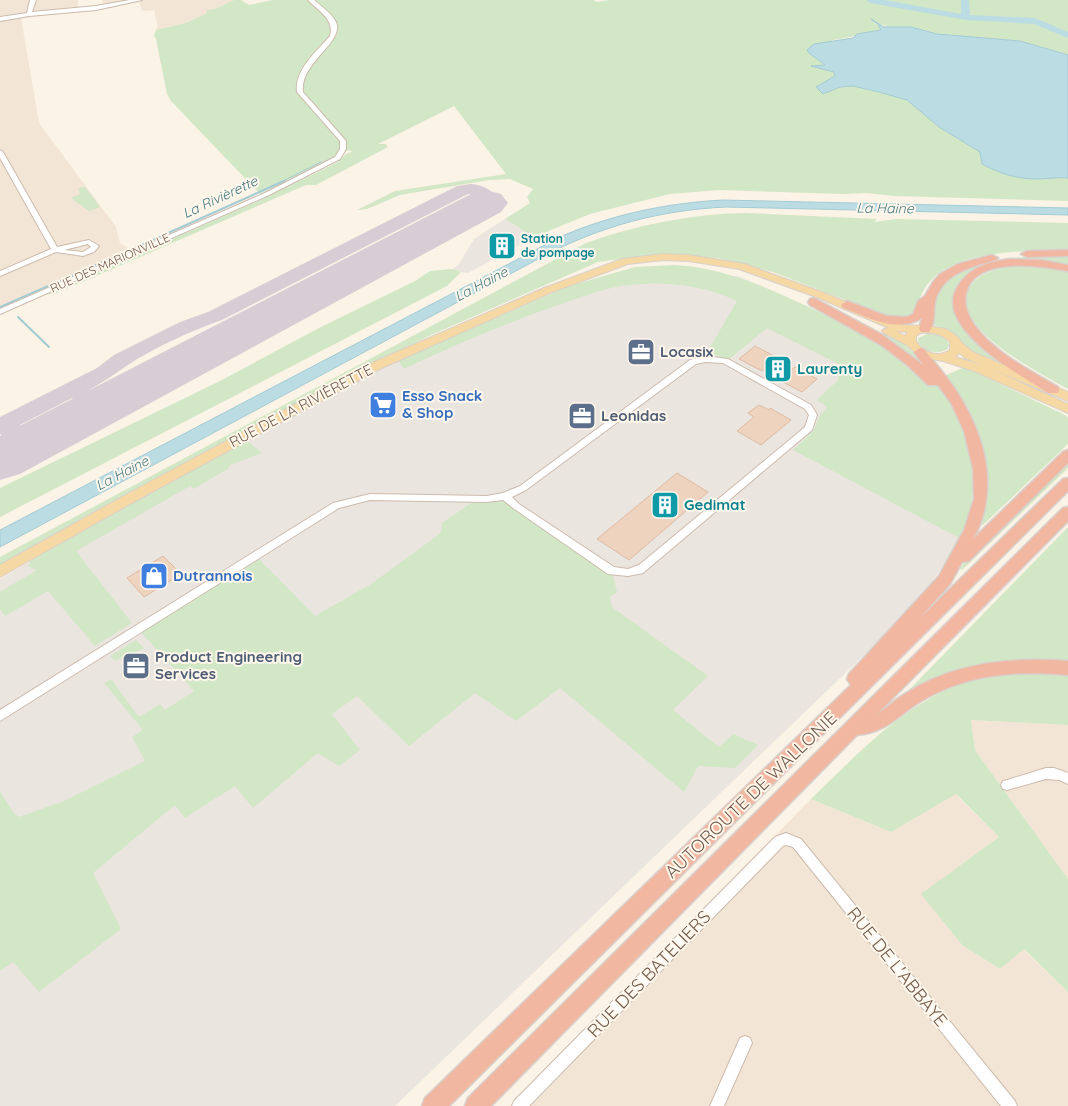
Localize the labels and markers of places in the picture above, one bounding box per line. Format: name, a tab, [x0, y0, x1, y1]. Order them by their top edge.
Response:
building icon: Station de pompage	[487, 231, 517, 261]
place label: Station de pompage	[521, 231, 595, 260]
office icon: Locasix	[626, 337, 656, 367]
place label: Locasix	[660, 342, 714, 361]
building icon: Laurenty	[763, 354, 793, 384]
place label: Laurenty	[797, 359, 862, 378]
place label: Esso Snack & Shop	[402, 386, 482, 422]
supermarket icon: Esso Snack & Shop	[368, 390, 398, 420]
office icon: Leonidas	[567, 401, 597, 431]
place label: Leonidas	[601, 406, 666, 425]
building icon: Gedimat	[650, 490, 680, 520]
place label: Gedimat	[684, 495, 746, 514]
shop icon: Dutrannois	[139, 561, 169, 591]
place label: Dutrannois	[173, 566, 252, 585]
place label: Product Engineering Services	[155, 647, 302, 683]
office icon: Product Engineering Services	[121, 651, 151, 681]

